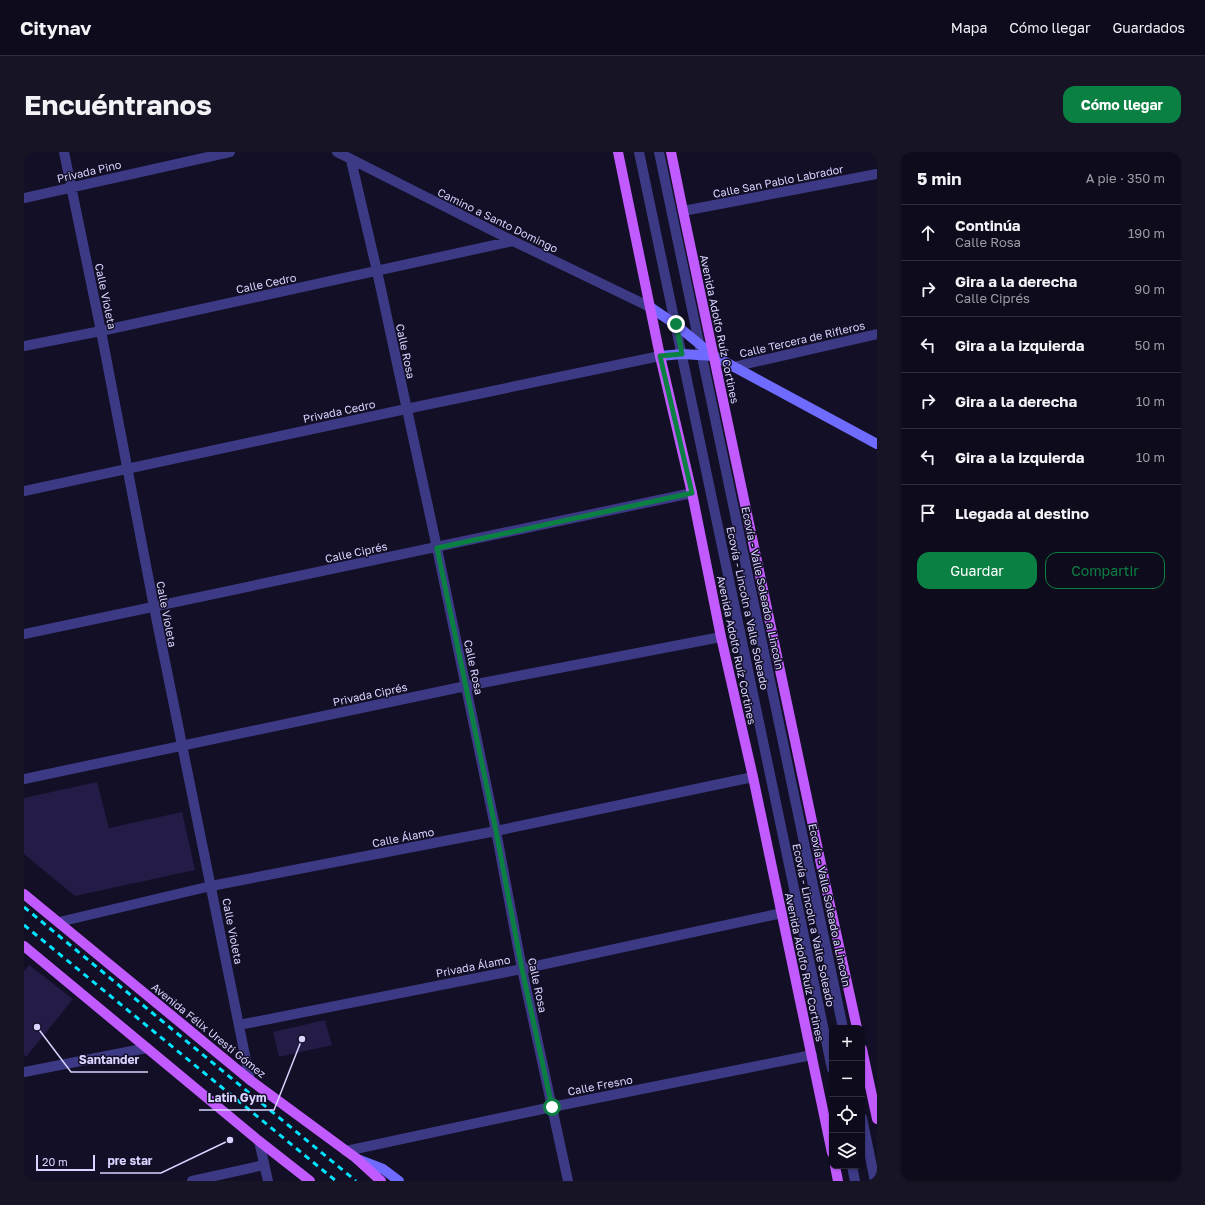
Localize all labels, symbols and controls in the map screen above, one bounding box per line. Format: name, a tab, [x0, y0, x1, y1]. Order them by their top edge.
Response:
text: Citynav	[20, 16, 92, 39]
text: Mapa	[951, 19, 987, 36]
text: Cómo llegar	[1009, 19, 1090, 36]
text: Guardados	[1112, 19, 1185, 36]
button: Cómo llegar	[1063, 86, 1181, 123]
text: Encuéntranos	[24, 88, 212, 121]
street label: Privada Pino	[56, 157, 123, 185]
street label: Calle San Pablo Labrador	[712, 162, 845, 200]
text: 5 min	[917, 168, 961, 189]
text: A pie · 350 m	[1086, 170, 1165, 186]
street label: Camino a Santo Domingo	[436, 185, 561, 255]
text: Continúa	[955, 216, 1021, 234]
icon: ahead	[917, 222, 939, 244]
text: 190 m	[1128, 225, 1165, 241]
text: Calle Rosa	[955, 234, 1021, 250]
street label: Avenida Adolfo Ruíz Cortines	[698, 253, 742, 405]
street label: Calle Violeta	[93, 262, 119, 330]
street label: Calle Cedro	[235, 270, 298, 296]
text: Gira a la derecha	[955, 272, 1077, 290]
icon: right	[917, 278, 939, 300]
text: 90 m	[1134, 281, 1165, 297]
text: Calle Ciprés	[955, 290, 1030, 306]
route end	[667, 315, 685, 333]
street label: Calle Tercera de Rifleros	[738, 318, 866, 360]
street label: Calle Rosa	[394, 322, 418, 380]
icon: left	[917, 334, 939, 356]
text: Gira a la izquierda	[955, 336, 1085, 354]
text: 50 m	[1135, 337, 1165, 353]
icon: right	[917, 390, 939, 412]
text: Gira a la derecha	[955, 392, 1077, 410]
text: 10 m	[1136, 393, 1165, 409]
street label: Privada Cedro	[302, 397, 377, 425]
icon: left	[917, 446, 939, 468]
text: Gira a la izquierda	[955, 448, 1085, 466]
text: 10 m	[1136, 449, 1165, 465]
icon: arrive	[917, 502, 939, 524]
text: Llegada al destino	[955, 504, 1089, 522]
street label: Ecovía - Valle Soleado a Lincoln	[739, 505, 787, 671]
street label: Ecovía - Lincoln a Valle Soleado	[724, 525, 772, 691]
street label: Calle Ciprés	[324, 539, 388, 565]
button: Guardar	[917, 552, 1037, 589]
button: Compartir	[1045, 552, 1165, 589]
street label: Avenida Adolfo Ruíz Cortines	[715, 574, 759, 726]
street label: Calle Violeta	[154, 580, 180, 648]
street label: Calle Rosa	[462, 638, 486, 696]
street label: Privada Ciprés	[332, 680, 409, 708]
street label: Ecovía - Valle Soleado a Lincoln	[806, 822, 854, 988]
street label: Calle Álamo	[371, 825, 436, 849]
street label: Ecovía - Lincoln a Valle Soleado	[790, 842, 838, 1008]
street label: Avenida Adolfo Ruíz Cortines	[783, 891, 827, 1043]
street label: Calle Violeta	[220, 897, 246, 965]
street label: Privada Álamo	[435, 952, 512, 980]
street label: Calle Rosa	[526, 956, 550, 1014]
street label: Avenida Félix Uresti Gómez	[149, 980, 269, 1080]
map controls	[829, 1025, 865, 1169]
button: +	[829, 1025, 865, 1061]
callout: Santander	[71, 1048, 148, 1072]
text: Santander	[79, 1052, 140, 1067]
button: −	[829, 1061, 865, 1097]
street label: Calle Fresno	[566, 1072, 634, 1098]
callout: Latin Gym	[199, 1086, 274, 1110]
text: Latin Gym	[208, 1090, 266, 1105]
button: locate	[829, 1097, 865, 1133]
route start	[543, 1098, 561, 1116]
button: layers	[829, 1133, 865, 1169]
callout: pre star	[100, 1149, 161, 1173]
scale bar	[36, 1153, 95, 1172]
text: pre star	[107, 1153, 153, 1168]
text: 20 m	[42, 1155, 68, 1168]

